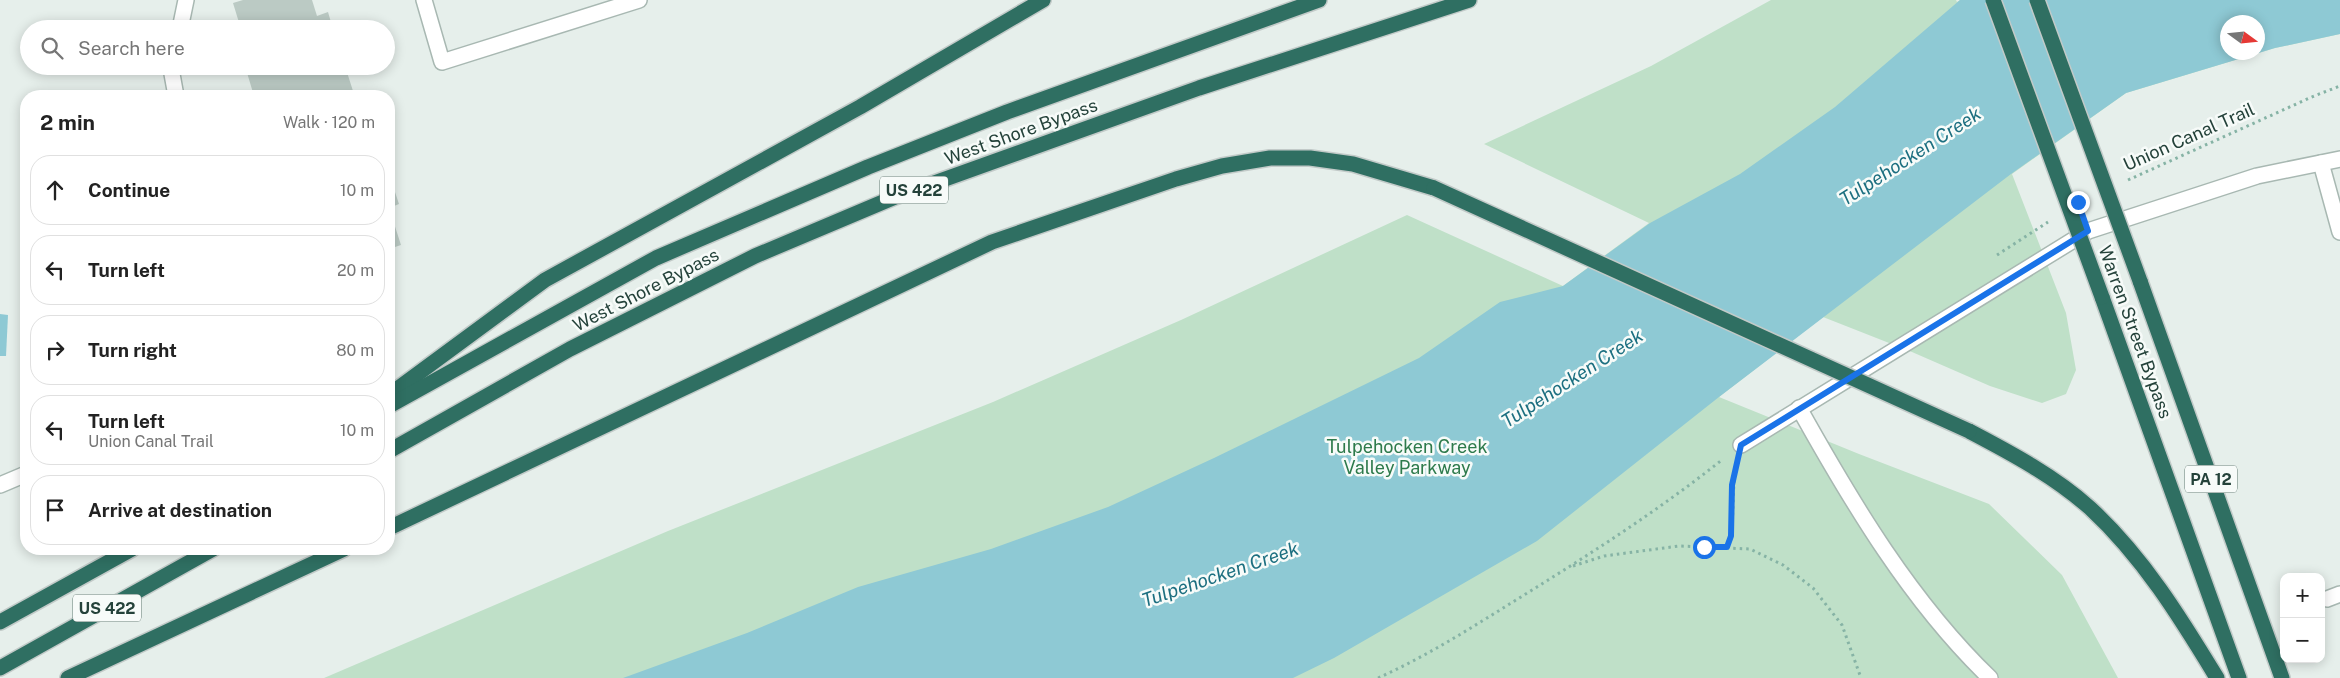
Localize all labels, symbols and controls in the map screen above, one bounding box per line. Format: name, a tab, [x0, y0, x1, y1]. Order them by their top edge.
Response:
north arrow	[2220, 15, 2265, 60]
search box	[20, 20, 395, 75]
icon: search	[38, 34, 66, 62]
text: Search here	[78, 37, 185, 59]
street label: West Shore Bypass	[942, 94, 1100, 169]
street label: Union Canal Trail	[2120, 98, 2258, 175]
water label: Tulpehocken Creek	[1835, 102, 1985, 210]
text: 2 min	[40, 110, 95, 135]
text: Walk · 120 m	[283, 113, 375, 132]
icon: ahead	[41, 176, 69, 204]
road number: US 422	[880, 176, 948, 204]
text: Continue	[88, 179, 170, 201]
text: 10 m	[340, 181, 374, 200]
route end	[2067, 191, 2090, 214]
street label: Warren Street Bypass	[2094, 243, 2177, 421]
street label: West Shore Bypass	[569, 244, 722, 335]
icon: left	[41, 256, 69, 284]
text: Turn left	[88, 259, 165, 281]
text: 20 m	[337, 261, 374, 280]
water label: Tulpehocken Creek	[1497, 324, 1647, 432]
icon: right	[41, 336, 69, 364]
text: Turn right	[88, 339, 177, 361]
text: 80 m	[336, 341, 374, 360]
text: Turn left	[88, 410, 165, 432]
icon: left	[41, 416, 69, 444]
text: 10 m	[340, 421, 374, 440]
text: Union Canal Trail	[88, 432, 214, 451]
park label: Tulpehocken Creek Valley Parkway	[1326, 436, 1488, 478]
road number: PA 12	[2185, 466, 2237, 492]
icon: arrive	[41, 496, 69, 524]
text: Arrive at destination	[88, 499, 272, 521]
route start	[1693, 536, 1716, 559]
water label: Tulpehocken Creek	[1139, 537, 1302, 611]
map controls	[2280, 573, 2325, 663]
button: +	[2280, 573, 2325, 618]
road number: US 422	[73, 594, 141, 622]
button: −	[2280, 618, 2325, 663]

